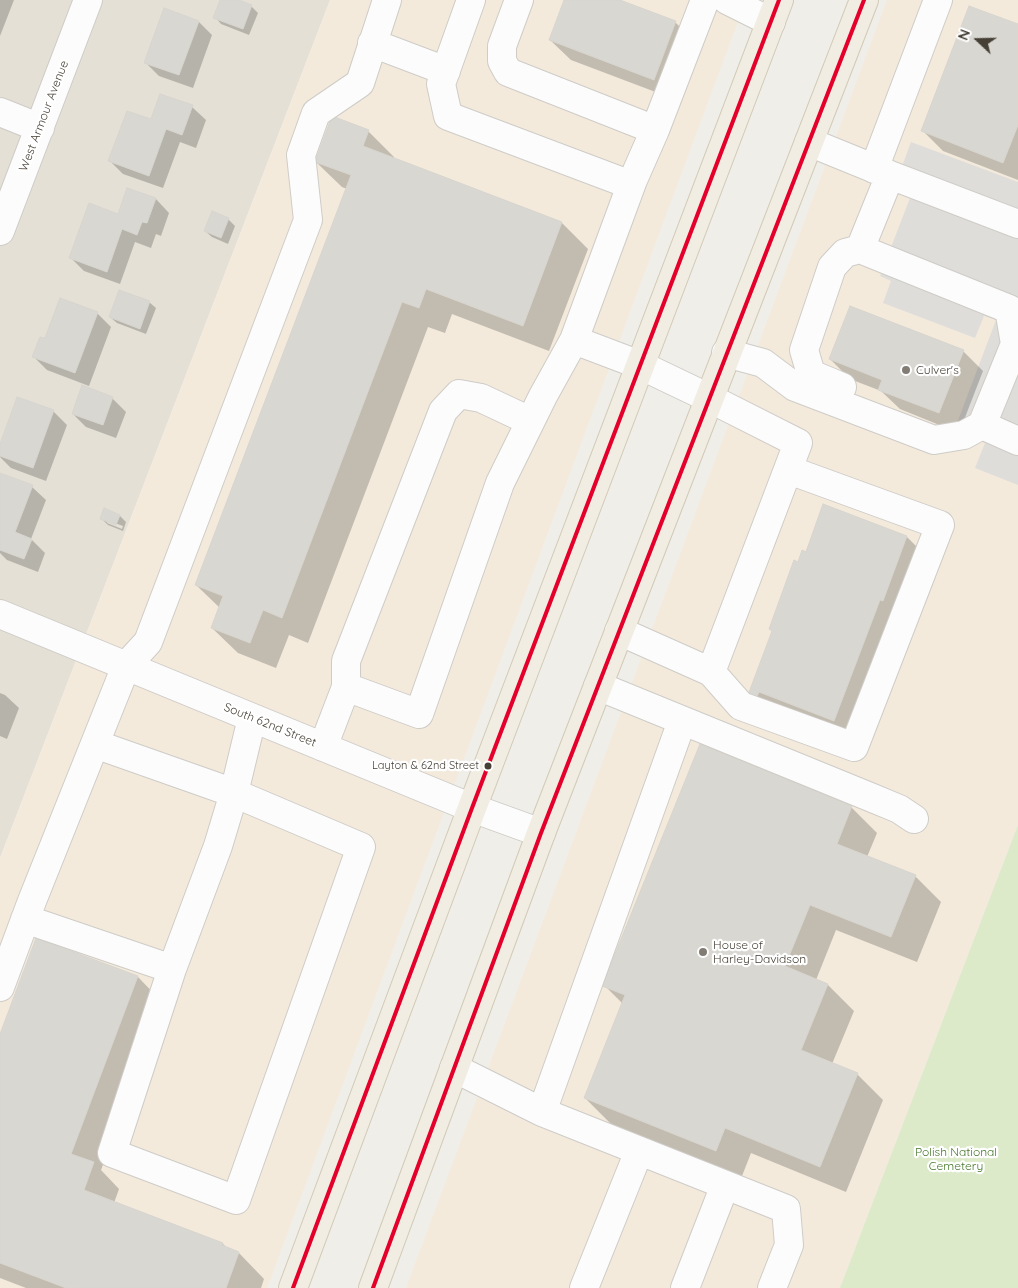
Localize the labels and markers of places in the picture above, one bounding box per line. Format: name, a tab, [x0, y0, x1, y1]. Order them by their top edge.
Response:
place label: Culver's	[916, 363, 959, 377]
marker: Culver's	[900, 364, 912, 376]
place label: Layton & 62nd Street	[372, 759, 479, 773]
marker: Layton & 62nd Street	[483, 761, 493, 771]
place label: House of Harley-Davidson	[713, 938, 806, 966]
marker: House of Harley-Davidson	[697, 946, 709, 958]

